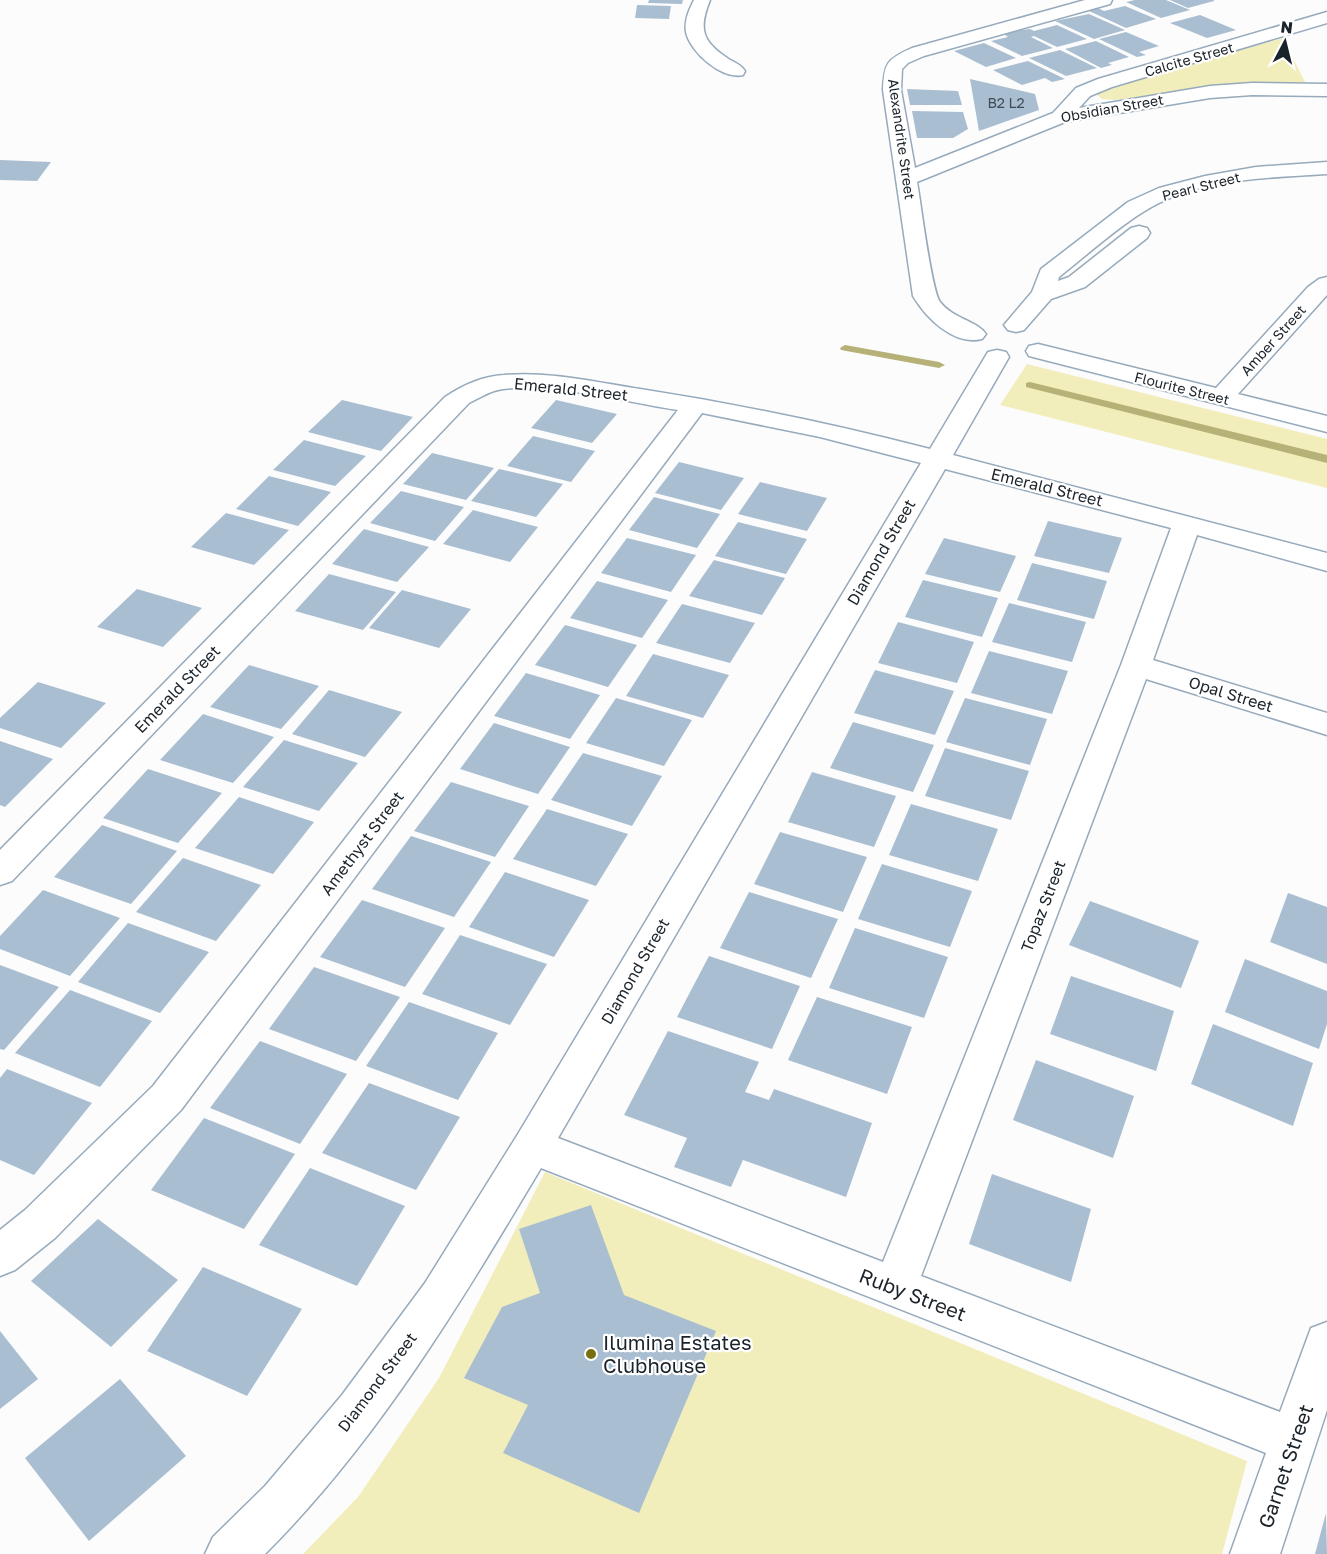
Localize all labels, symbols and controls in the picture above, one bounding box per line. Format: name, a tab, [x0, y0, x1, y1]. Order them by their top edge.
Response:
north arrow	[1255, 12, 1315, 72]
text: N	[1280, 16, 1294, 38]
street label: Calcite Street	[1143, 38, 1235, 80]
street label: Alexandrite Street	[885, 77, 919, 201]
street label: Obsidian Street	[1059, 91, 1165, 125]
house number: B2 L2	[987, 94, 1025, 111]
street label: Pearl Street	[1160, 168, 1242, 204]
street label: Amber Street	[1237, 301, 1309, 379]
street label: Flourite Street	[1133, 368, 1231, 408]
street label: Emerald Street	[513, 373, 629, 405]
street label: Emerald Street	[989, 463, 1105, 511]
street label: Diamond Street	[843, 495, 919, 609]
street label: Emerald Street	[130, 641, 224, 737]
street label: Opal Street	[1186, 672, 1276, 716]
street label: Amethyst Street	[316, 787, 408, 899]
street label: Topaz Street	[1016, 857, 1070, 955]
street label: Diamond Street	[597, 914, 673, 1028]
street label: Ruby Street	[856, 1263, 970, 1325]
street label: Diamond Street	[333, 1328, 421, 1436]
place label: Ilumina Estates Clubhouse	[603, 1330, 752, 1377]
marker: Ilumina Estates Clubhouse	[584, 1347, 598, 1361]
street label: Garnet Street	[1253, 1401, 1317, 1531]

